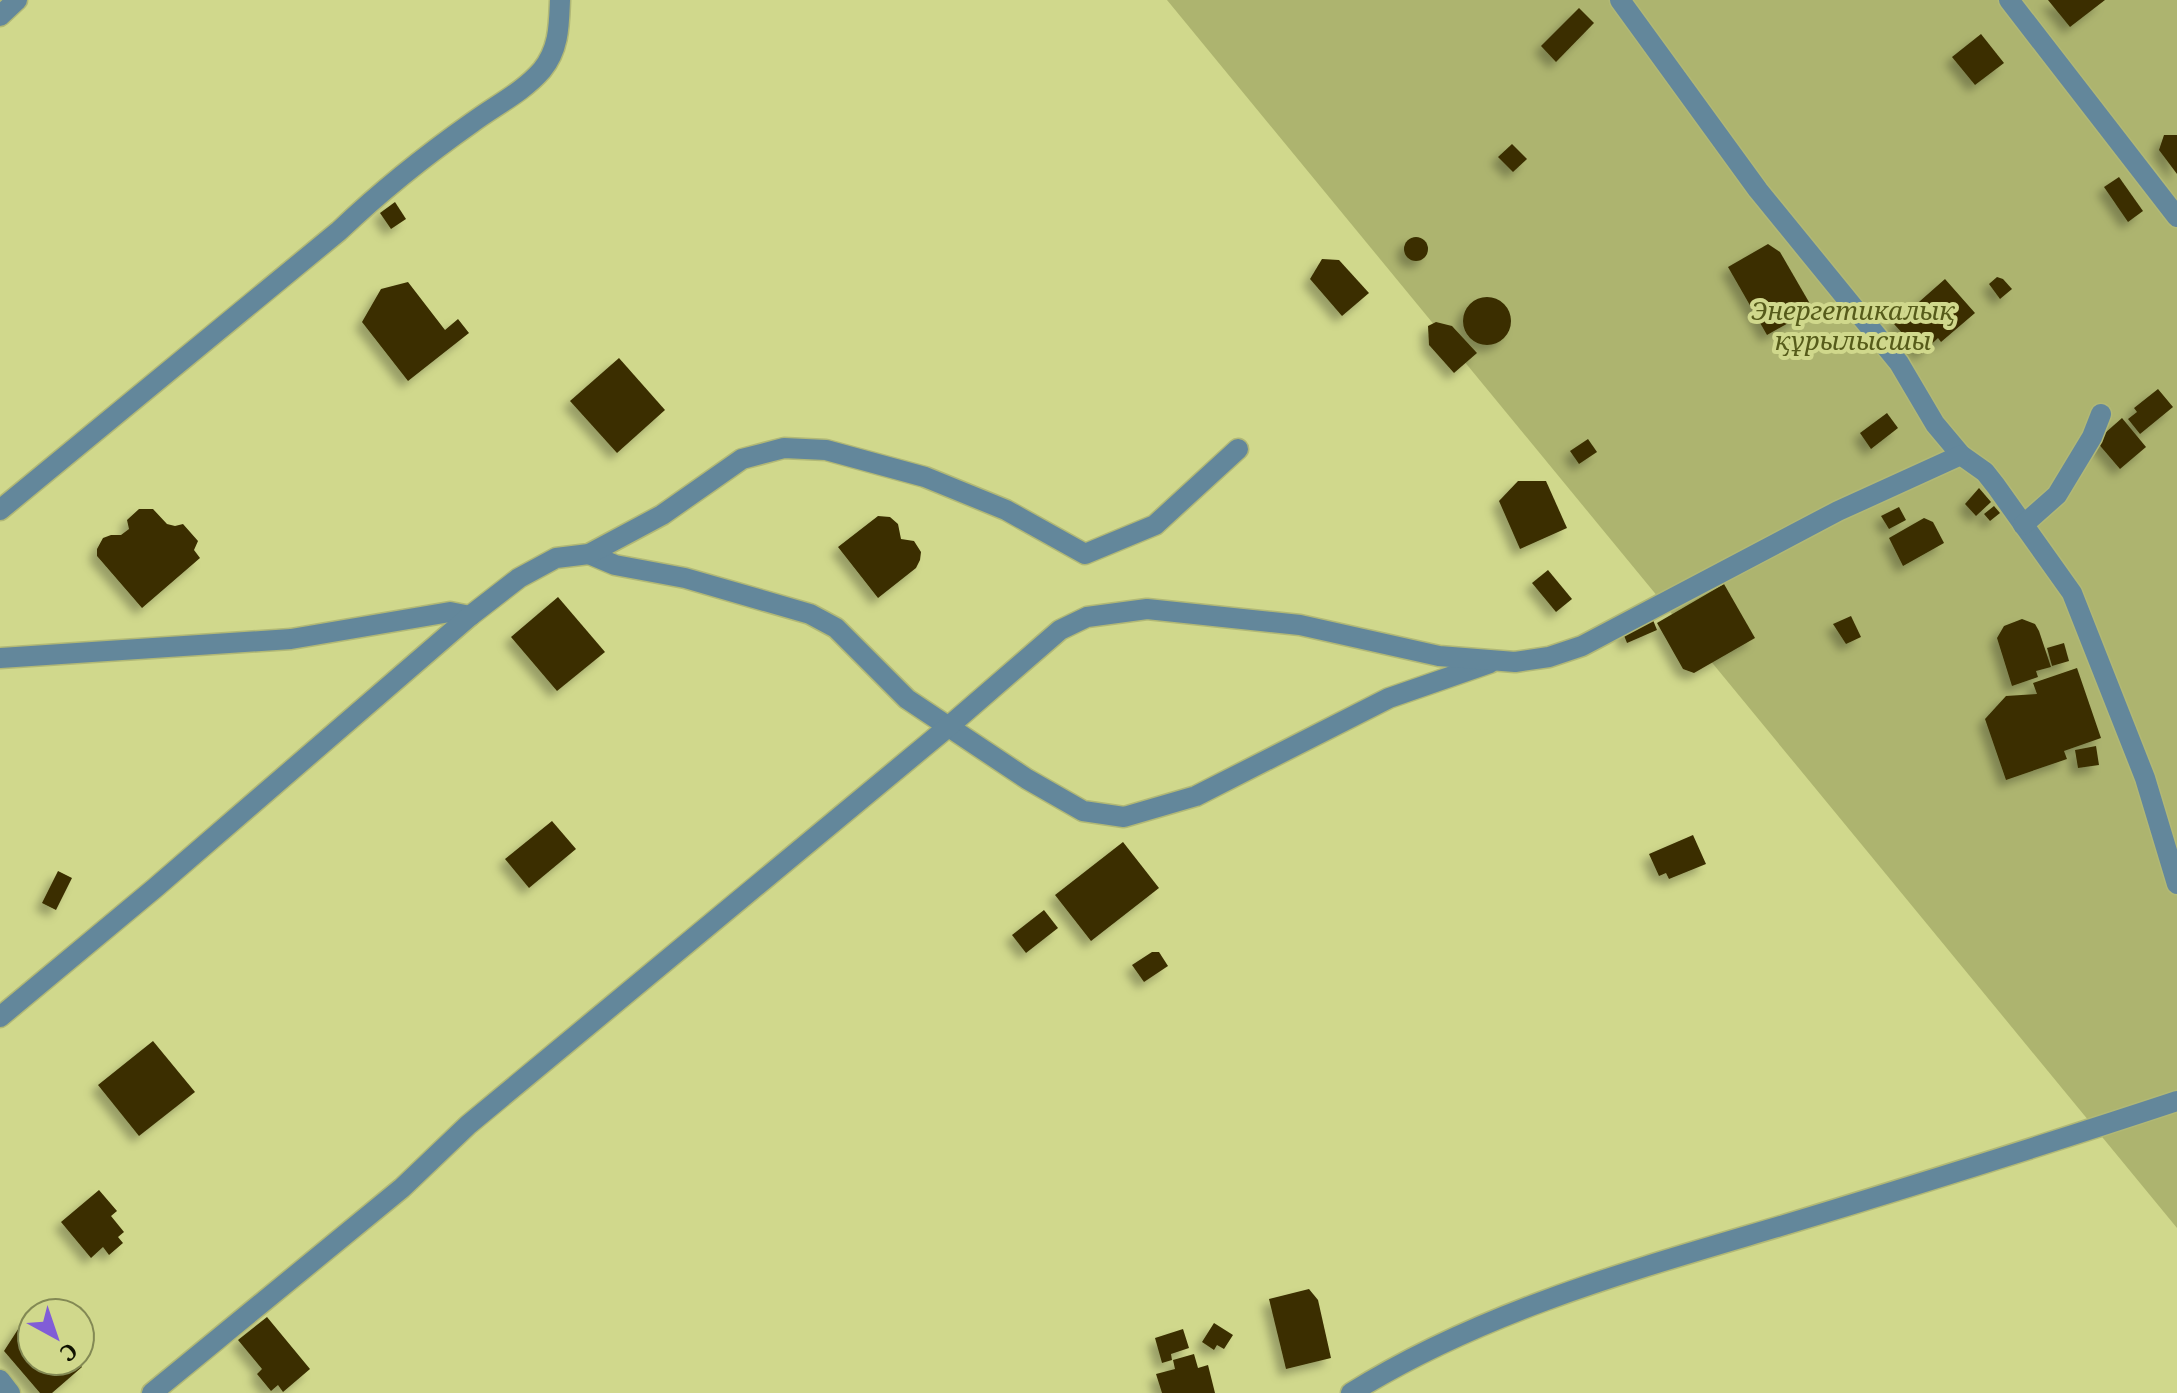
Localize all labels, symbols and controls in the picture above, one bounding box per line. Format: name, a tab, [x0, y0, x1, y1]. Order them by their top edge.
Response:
park label: Энергетикалық құрылысшы	[1751, 292, 1955, 358]
north arrow	[16, 1297, 96, 1377]
text: С	[54, 1337, 85, 1369]

